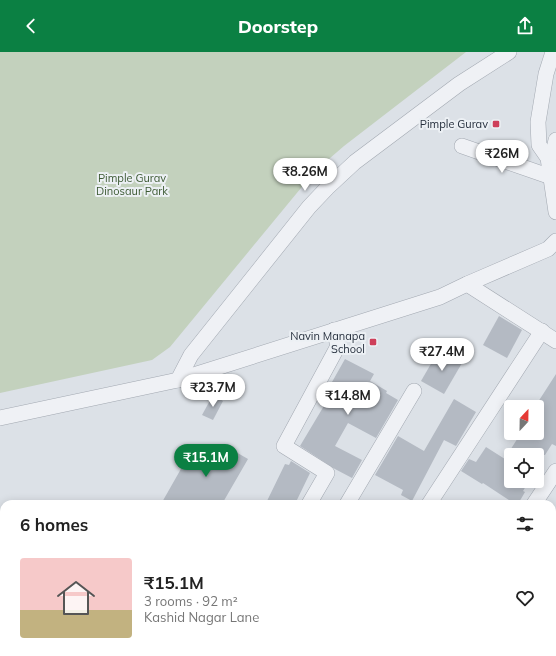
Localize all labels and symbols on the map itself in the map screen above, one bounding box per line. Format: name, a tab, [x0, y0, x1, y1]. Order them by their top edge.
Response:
place label: Pimple Gurav	[420, 117, 488, 131]
marker: Pimple Gurav	[491, 119, 501, 129]
pin: ₹26M	[478, 140, 526, 174]
pin: ₹8.26M	[272, 158, 338, 192]
park label: Pimple Gurav Dinosaur Park	[96, 171, 168, 198]
place label: Navin Manapa School	[290, 329, 365, 356]
marker: Navin Manapa School	[368, 337, 378, 347]
pin: ₹27.4M	[409, 338, 475, 372]
pin: ₹23.7M	[180, 374, 246, 408]
pin: ₹14.8M	[315, 382, 381, 416]
north arrow	[504, 400, 544, 440]
pin: ₹15.1M	[173, 444, 239, 478]

